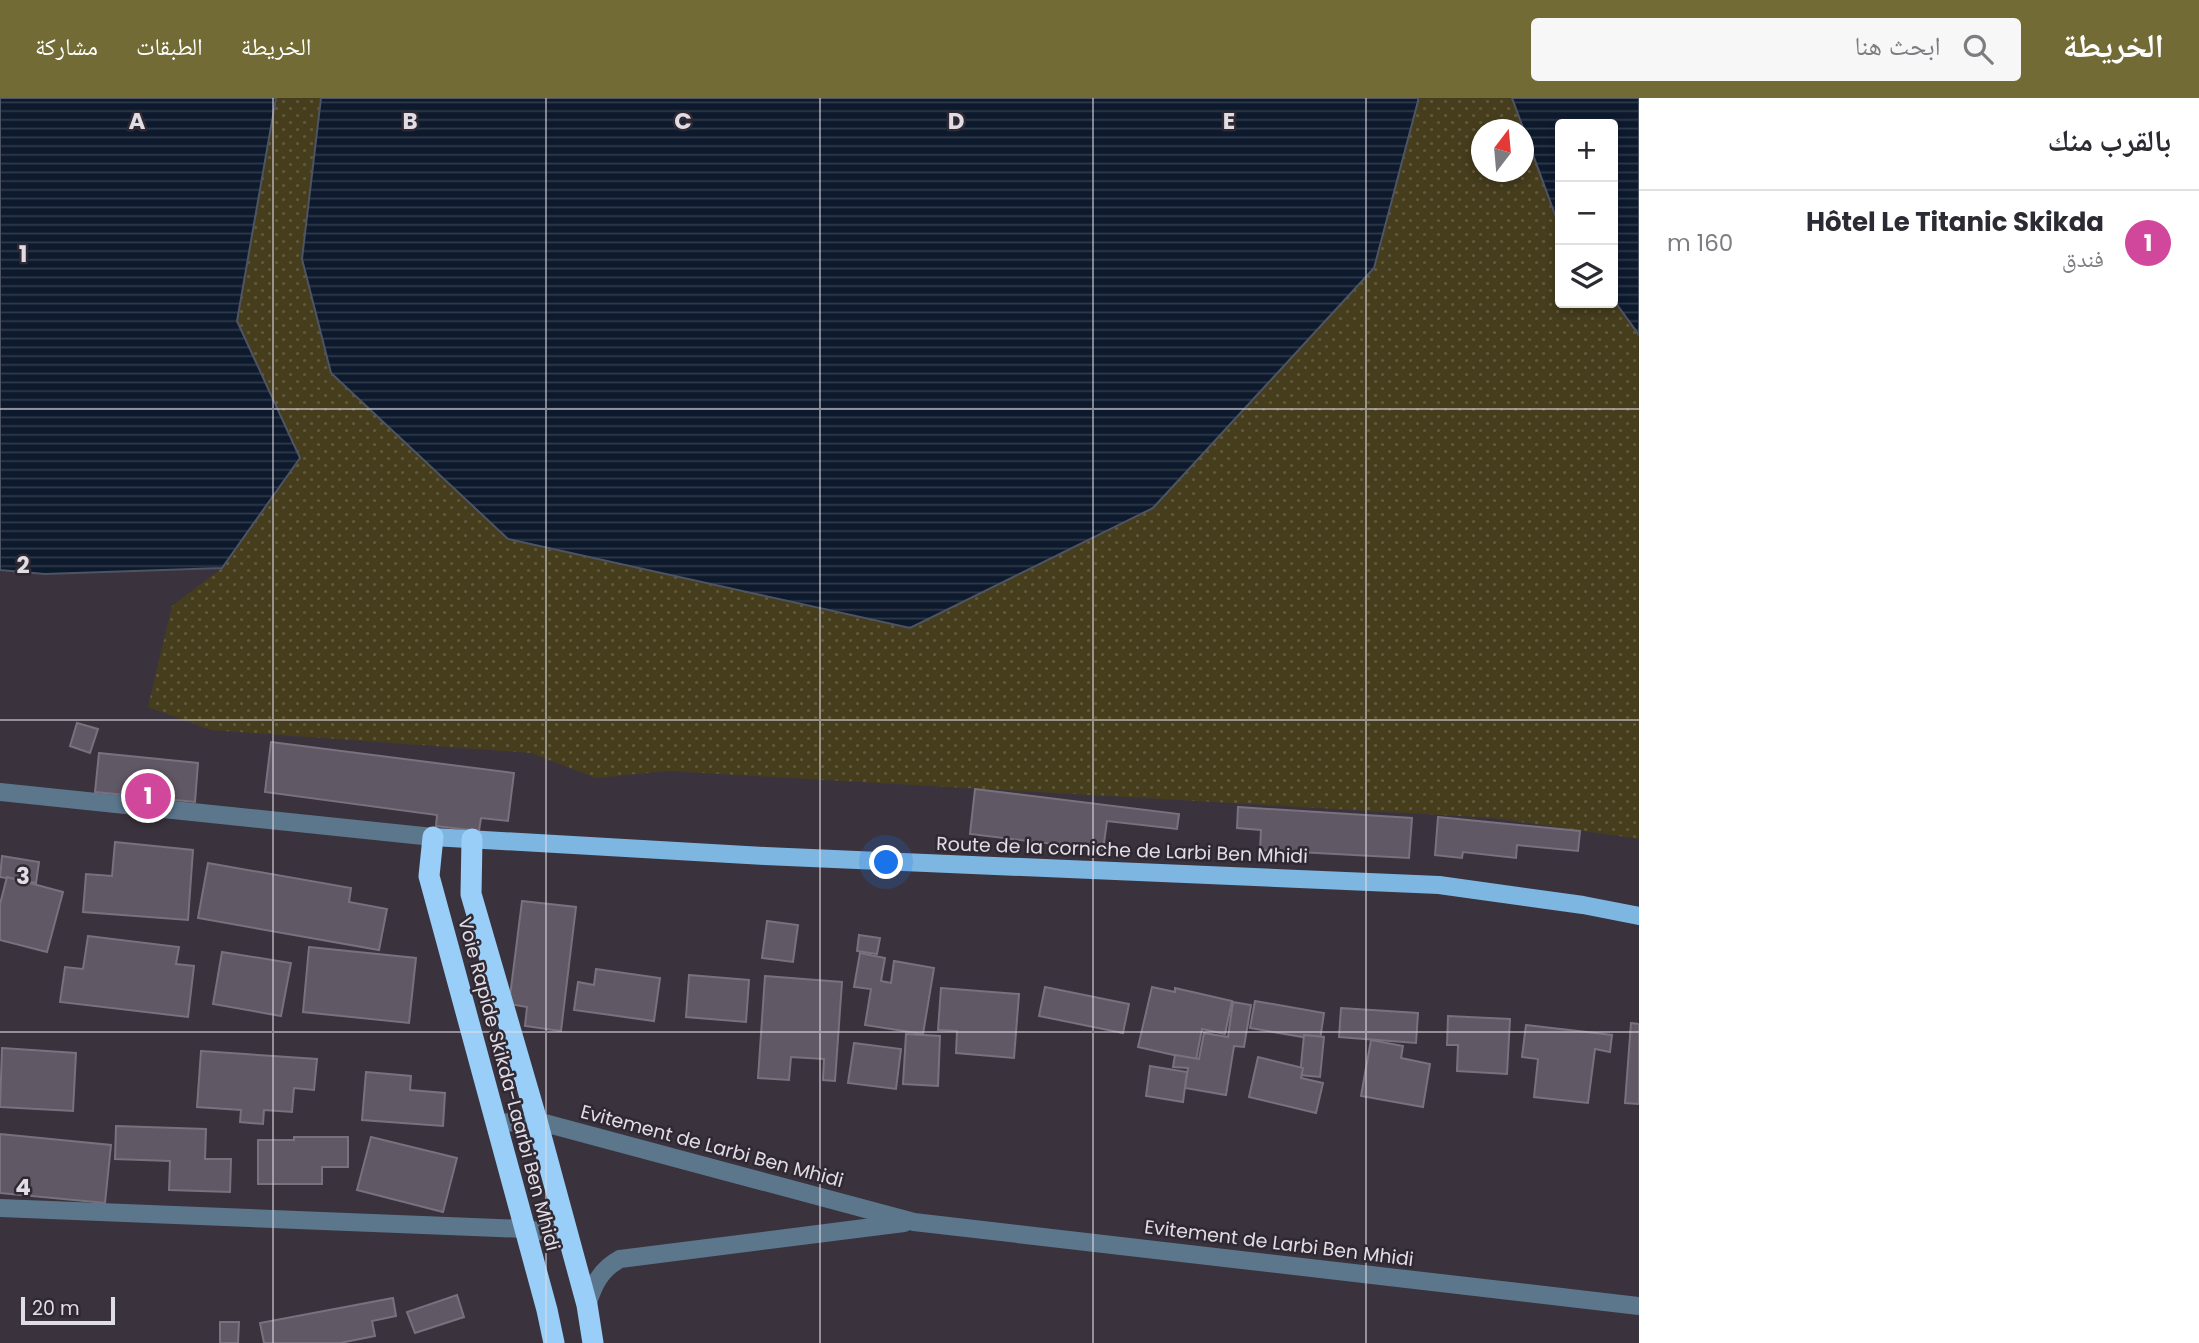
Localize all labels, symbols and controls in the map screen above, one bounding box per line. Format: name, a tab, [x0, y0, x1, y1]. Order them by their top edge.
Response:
search box	[1531, 18, 2021, 81]
text: الخريطة	[2063, 22, 2164, 69]
text: ابحث هنا	[1855, 28, 1941, 64]
text: مشاركة	[35, 30, 98, 63]
text: الطبقات	[136, 30, 203, 63]
text: الخريطة	[241, 30, 311, 63]
icon: search	[1959, 30, 1997, 68]
text: A	[129, 105, 146, 137]
text: B	[402, 105, 418, 137]
text: C	[674, 105, 692, 137]
text: D	[948, 105, 964, 137]
text: E	[1223, 105, 1235, 137]
north arrow	[1471, 119, 1534, 182]
map controls	[1555, 119, 1618, 308]
button: +	[1555, 119, 1618, 182]
text: بالقرب منك	[2048, 119, 2171, 162]
button: −	[1555, 182, 1618, 245]
text: Hôtel Le Titanic Skikda	[1806, 204, 2104, 240]
text: 160 m	[1667, 227, 1733, 259]
text: 1	[2144, 227, 2152, 259]
text: 1	[19, 238, 27, 270]
text: فندق	[2062, 243, 2104, 275]
button: layers	[1555, 245, 1618, 308]
text: 2	[16, 549, 30, 581]
pin: 1	[125, 770, 171, 822]
street label: Route de la corniche de Larbi Ben Mhidi	[936, 830, 1308, 870]
your location	[869, 845, 903, 879]
text: 3	[16, 860, 30, 892]
street label: Voie Rapide Skikda-Laarbi Ben Mhidi	[451, 914, 567, 1254]
street label: Evitement de Larbi Ben Mhidi	[578, 1098, 846, 1194]
text: 4	[15, 1171, 31, 1203]
street label: Evitement de Larbi Ben Mhidi	[1143, 1213, 1415, 1273]
scale bar	[21, 1294, 116, 1326]
text: 20 m	[32, 1295, 80, 1322]

